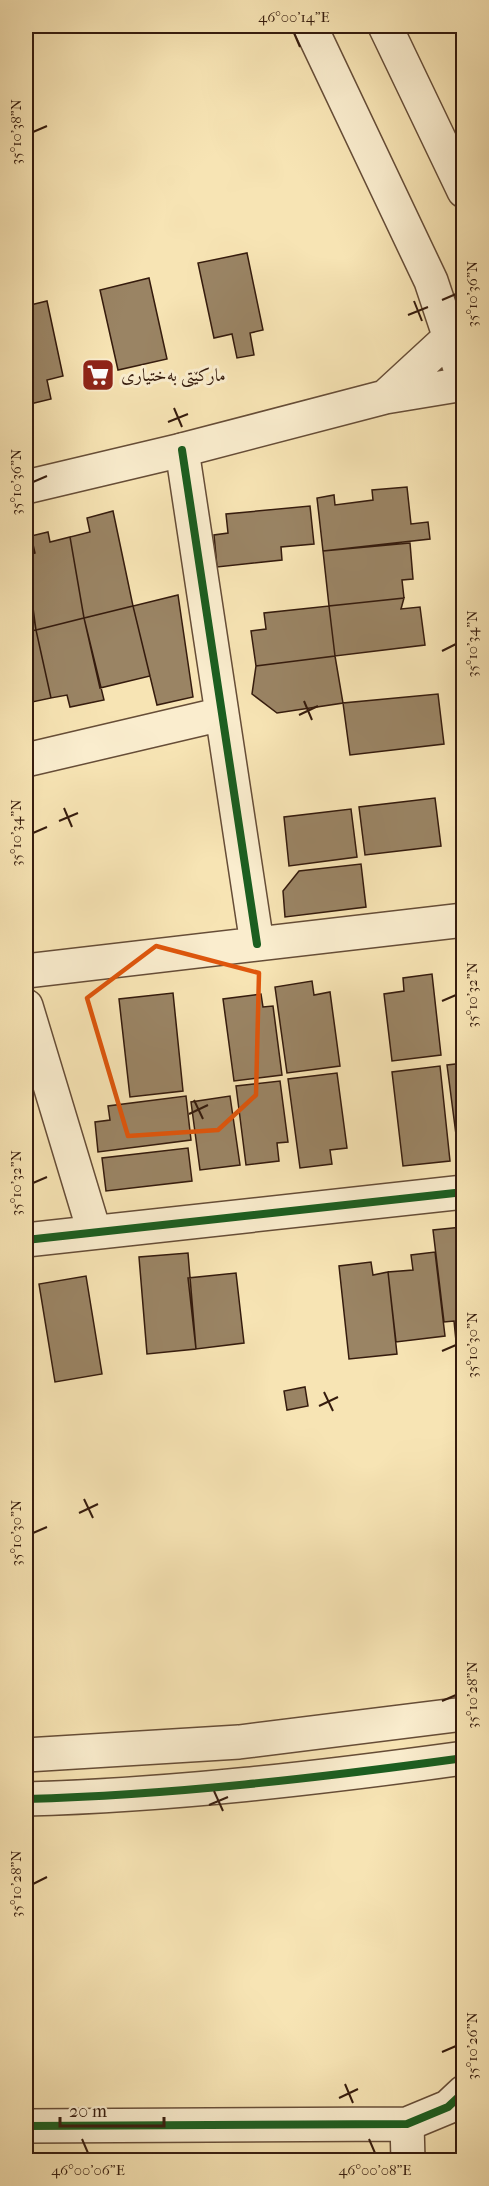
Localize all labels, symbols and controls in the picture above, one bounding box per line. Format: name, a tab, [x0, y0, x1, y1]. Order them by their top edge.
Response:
text: 46°00'14"E	[258, 8, 330, 26]
text: 35°10'38"N	[7, 99, 25, 165]
text: 35°10'36"N	[463, 260, 481, 327]
supermarket icon: مارکێتی بەختیاری	[80, 357, 116, 393]
place label: مارکێتی بەختیاری	[121, 365, 226, 388]
text: 35°10'36"N	[7, 448, 25, 515]
text: 35°10'34"N	[463, 610, 481, 678]
text: 35°10'34"N	[7, 799, 25, 867]
text: 35°10'32"N	[463, 961, 481, 1028]
text: 35°10'32"N	[7, 1149, 25, 1216]
text: 35°10'30"N	[463, 1311, 481, 1378]
text: 35°10'30"N	[7, 1499, 25, 1566]
text: 35°10'28"N	[463, 1661, 481, 1729]
text: 35°10'28"N	[7, 1850, 25, 1918]
text: 35°10'26"N	[463, 2011, 481, 2080]
scale bar	[60, 2090, 164, 2128]
text: 20 m	[69, 2101, 107, 2122]
text: 46°00'06"E	[51, 2161, 125, 2179]
text: 46°00'08"E	[338, 2161, 412, 2179]

